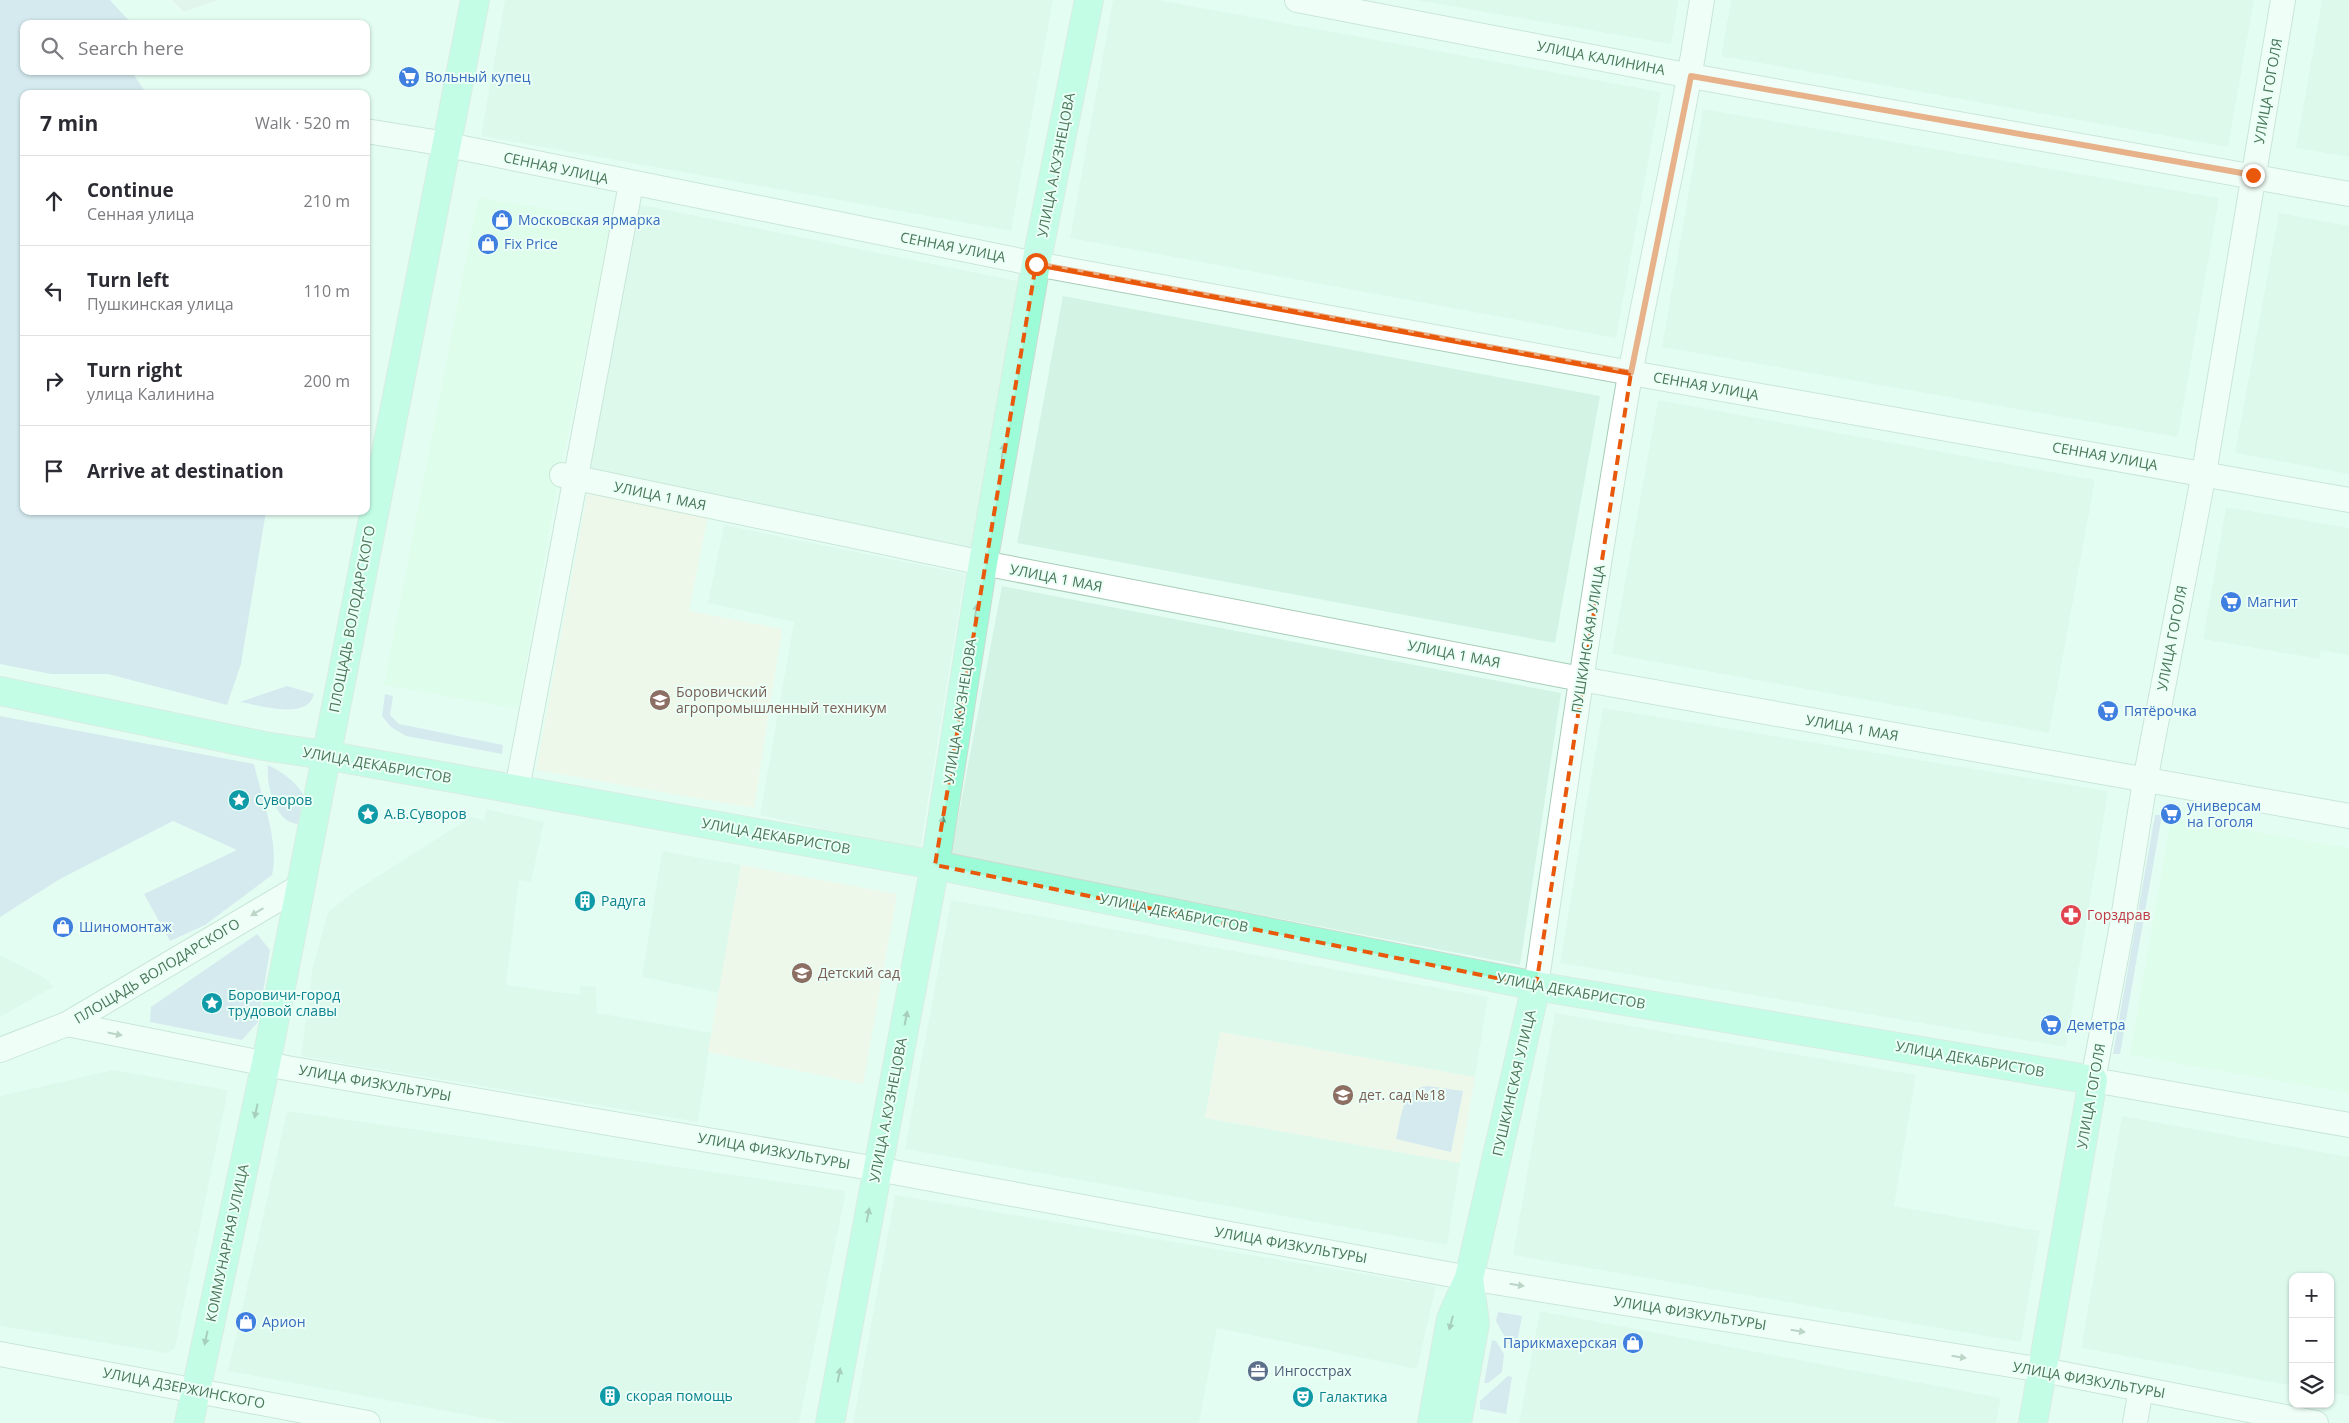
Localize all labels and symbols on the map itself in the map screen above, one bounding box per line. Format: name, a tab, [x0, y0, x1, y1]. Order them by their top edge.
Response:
street label: УЛИЦА КАЛИНИНА	[1535, 36, 1667, 79]
street label: УЛИЦА ГОГОЛЯ	[2249, 37, 2286, 145]
supermarket icon: Вольный купец	[397, 65, 421, 89]
place label: Вольный купец	[425, 67, 531, 86]
street label: УЛИЦА А.КУЗНЕЦОВА	[1032, 91, 1079, 239]
street label: СЕННАЯ УЛИЦА	[502, 147, 610, 188]
route end	[2242, 164, 2265, 187]
shop icon: Московская ярмарка	[490, 208, 514, 232]
place label: Московская ярмарка	[518, 210, 660, 229]
street label: СЕННАЯ УЛИЦА	[899, 227, 1008, 266]
shop icon: Fix Price	[476, 232, 500, 256]
place label: Fix Price	[504, 234, 558, 253]
route start	[1025, 253, 1048, 276]
street label: СЕННАЯ УЛИЦА	[1652, 367, 1761, 404]
street label: СЕННАЯ УЛИЦА	[2051, 437, 2160, 474]
one-way arrow	[1000, 443, 1008, 459]
street label: УЛИЦА 1 МАЯ	[612, 476, 708, 515]
street label: ПЛОЩАДЬ ВОЛОДАРСКОГО	[324, 524, 379, 714]
street label: УЛИЦА 1 МАЯ	[1008, 559, 1104, 596]
street label: ПУШКИНСКАЯ УЛИЦА	[1566, 563, 1609, 714]
street label: УЛИЦА ГОГОЛЯ	[2152, 584, 2191, 692]
supermarket icon: Магнит	[2219, 590, 2243, 614]
place label: Магнит	[2247, 592, 2298, 611]
one-way arrow	[972, 603, 980, 619]
street label: УЛИЦА 1 МАЯ	[1406, 635, 1502, 672]
street label: УЛИЦА А.КУЗНЕЦОВА	[939, 637, 980, 785]
place label: Боровичский агропромышленный техникум	[676, 682, 887, 717]
school or university icon: Боровичский агропромышленный техникум	[648, 688, 672, 712]
supermarket icon: Пятёрочка	[2096, 699, 2120, 723]
place label: Пятёрочка	[2124, 701, 2197, 720]
street label: УЛИЦА 1 МАЯ	[1804, 710, 1900, 745]
street label: УЛИЦА ДЕКАБРИСТОВ	[301, 742, 453, 787]
place icon: Суворов	[227, 788, 251, 812]
place label: Суворов	[255, 790, 312, 809]
place label: универсам на Гоголя	[2187, 796, 2261, 831]
place icon: А.В.Суворов	[356, 802, 380, 826]
supermarket icon: универсам на Гоголя	[2159, 802, 2183, 826]
place label: А.В.Суворов	[384, 804, 467, 823]
street label: УЛИЦА ДЕКАБРИСТОВ	[700, 813, 852, 858]
one-way arrow	[938, 815, 946, 831]
building icon: Радуга	[573, 889, 597, 913]
street label: УЛИЦА ДЕКАБРИСТОВ	[1098, 889, 1250, 936]
place label: Радуга	[601, 891, 646, 910]
pharmacy icon: Горздрав	[2059, 903, 2083, 927]
place label: Горздрав	[2087, 905, 2150, 924]
one-way arrow	[250, 908, 264, 917]
street label: ПЛОЩАДЬ ВОЛОДАРСКОГО	[70, 913, 243, 1028]
shop icon: Шиномонтаж	[51, 915, 75, 939]
place label: Шиномонтаж	[79, 917, 173, 936]
school or university icon: Детский сад	[790, 961, 814, 985]
place label: Детский сад	[818, 963, 900, 982]
street label: УЛИЦА ДЕКАБРИСТОВ	[1495, 968, 1647, 1013]
place label: Боровичи-город трудовой славы	[228, 985, 340, 1020]
place icon: Боровичи-город трудовой славы	[200, 991, 224, 1015]
street label: ПУШКИНСКАЯ УЛИЦА	[1487, 1008, 1540, 1158]
one-way arrow	[902, 1009, 910, 1025]
supermarket icon: Деметра	[2039, 1013, 2063, 1037]
place label: Деметра	[2067, 1015, 2126, 1034]
one-way arrow	[107, 1030, 123, 1038]
street label: УЛИЦА А.КУЗНЕЦОВА	[864, 1036, 911, 1184]
street label: УЛИЦА ДЕКАБРИСТОВ	[1894, 1036, 2046, 1081]
street label: УЛИЦА ГОГОЛЯ	[2072, 1042, 2109, 1150]
street label: УЛИЦА ФИЗКУЛЬТУРЫ	[297, 1060, 453, 1105]
school or university icon: дет. сад №18	[1331, 1083, 1355, 1107]
place label: дет. сад №18	[1359, 1085, 1445, 1104]
one-way arrow	[252, 1103, 260, 1118]
street label: УЛИЦА ФИЗКУЛЬТУРЫ	[696, 1128, 852, 1173]
street label: КОММУНАРНАЯ УЛИЦА	[200, 1162, 253, 1324]
one-way arrow	[865, 1207, 873, 1223]
street label: УЛИЦА ФИЗКУЛЬТУРЫ	[1213, 1222, 1369, 1267]
one-way arrow	[1509, 1282, 1525, 1290]
street label: УЛИЦА ФИЗКУЛЬТУРЫ	[1612, 1291, 1768, 1334]
shop icon: Арион	[234, 1310, 258, 1334]
place label: Арион	[262, 1312, 306, 1331]
one-way arrow	[1447, 1315, 1455, 1330]
one-way arrow	[1791, 1327, 1807, 1335]
one-way arrow	[202, 1330, 210, 1345]
shop icon: Парикмахерская	[1621, 1331, 1645, 1355]
place label: Парикмахерская	[1503, 1333, 1617, 1352]
one-way arrow	[1951, 1353, 1967, 1361]
street label: УЛИЦА ФИЗКУЛЬТУРЫ	[2011, 1357, 2167, 1402]
office icon: Ингосстрах	[1246, 1359, 1270, 1383]
place label: Ингосстрах	[1274, 1361, 1352, 1380]
street label: УЛИЦА ДЗЕРЖИНСКОГО	[101, 1362, 267, 1413]
one-way arrow	[835, 1367, 843, 1383]
building icon: скорая помощь	[598, 1384, 622, 1408]
theatre icon: Галактика	[1291, 1385, 1315, 1409]
place label: скорая помощь	[626, 1386, 733, 1405]
place label: Галактика	[1319, 1387, 1388, 1406]

